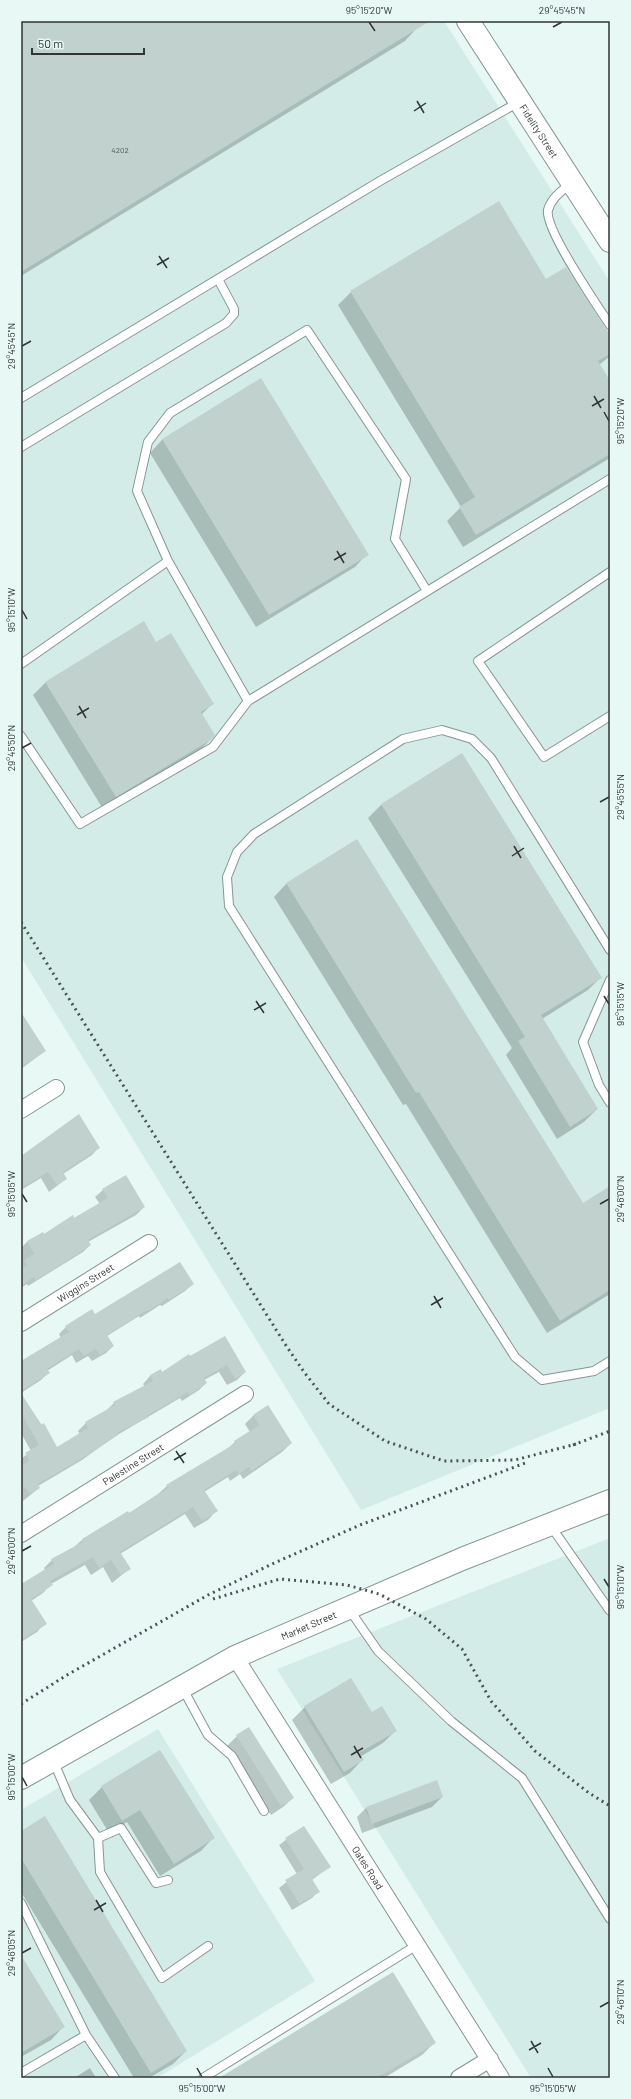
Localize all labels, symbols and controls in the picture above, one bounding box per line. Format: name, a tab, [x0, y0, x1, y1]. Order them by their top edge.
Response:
text: 95°15'20"W	[346, 4, 392, 16]
text: 29°45'45"N	[539, 4, 585, 16]
scale bar	[32, 30, 144, 56]
text: 50 m	[38, 36, 63, 50]
street label: Fidelity Street	[517, 102, 561, 160]
house number: 4202	[111, 145, 129, 155]
text: 29°45'45"N	[5, 323, 17, 369]
text: 95°15'20"W	[614, 398, 626, 444]
text: 95°15'10"W	[5, 587, 17, 632]
text: 29°45'50"N	[5, 725, 17, 771]
text: 29°45'55"N	[614, 774, 626, 820]
text: 95°15'15"W	[614, 982, 626, 1026]
text: 95°15'05"W	[5, 1171, 17, 1217]
text: 29°46'00"N	[614, 1175, 626, 1223]
street label: Wiggins Street	[55, 1260, 116, 1305]
street label: Palestine Street	[100, 1440, 166, 1488]
text: 29°46'00"N	[5, 1527, 17, 1575]
text: 95°15'10"W	[614, 1564, 626, 1609]
street label: Market Street	[279, 1608, 338, 1642]
text: 95°15'00"W	[5, 1753, 17, 1800]
street label: Oates Road	[350, 1844, 386, 1891]
text: 29°46'05"N	[5, 1930, 17, 1976]
text: 29°46'10"N	[614, 1980, 626, 2024]
text: 95°15'00"W	[179, 2082, 226, 2094]
text: 95°15'05"W	[530, 2082, 576, 2094]

